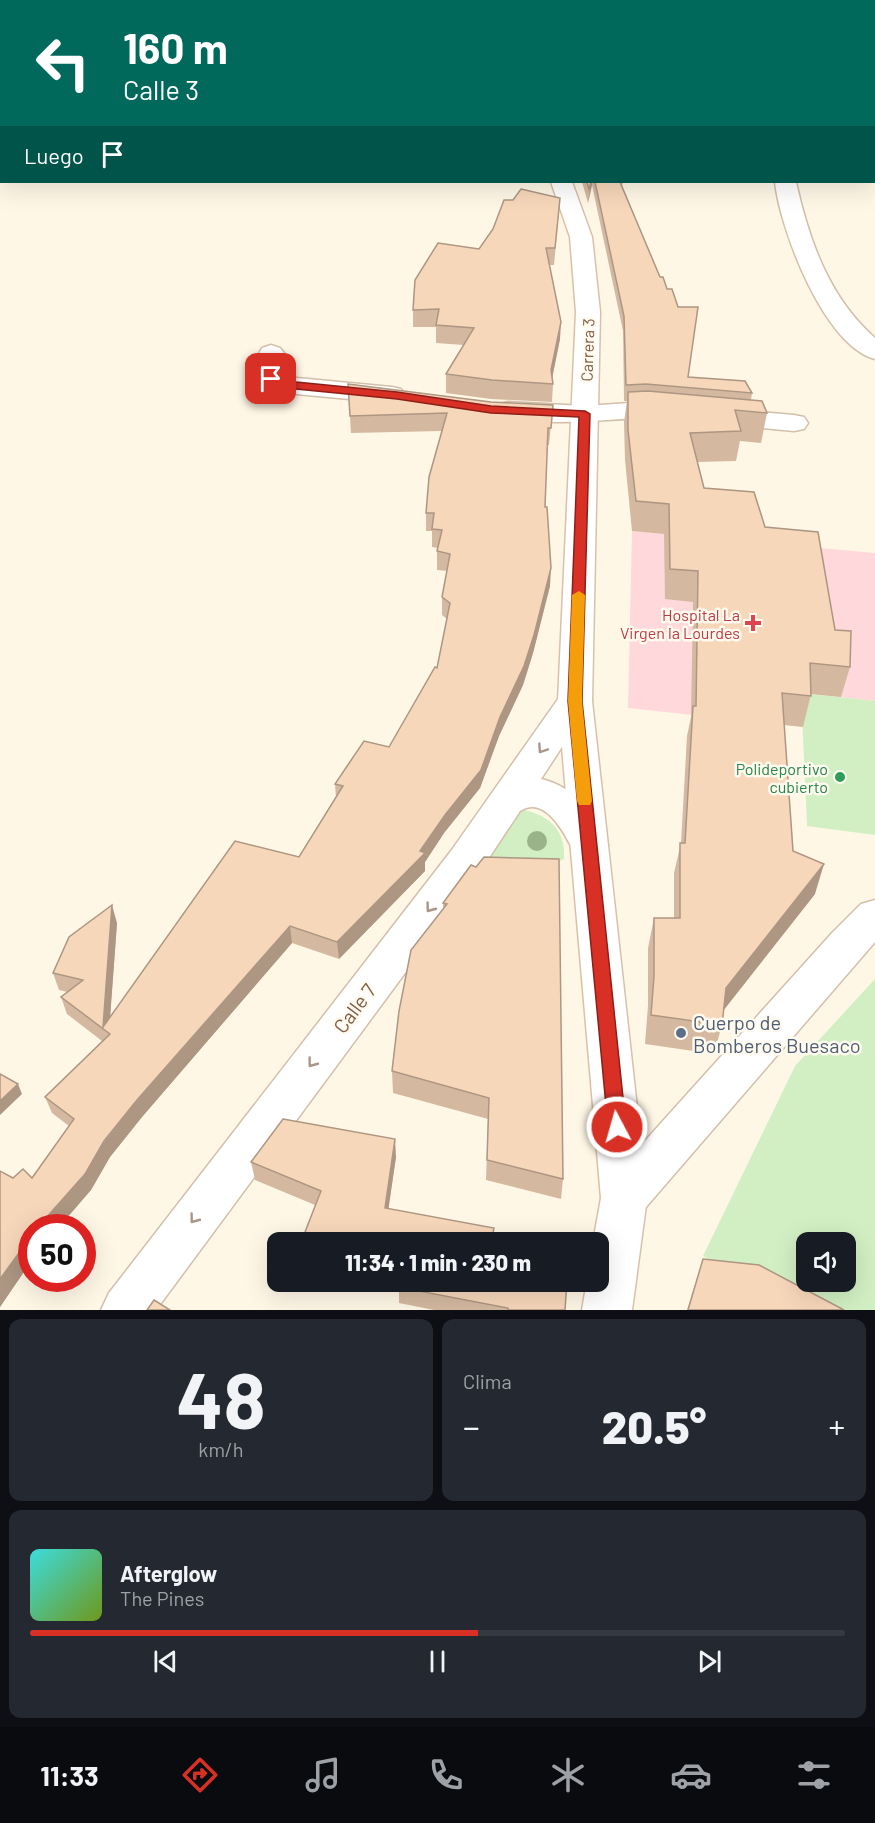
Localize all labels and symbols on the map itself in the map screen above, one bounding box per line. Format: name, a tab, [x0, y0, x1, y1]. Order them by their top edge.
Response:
street label: Carrera 3	[576, 318, 598, 382]
pin	[245, 353, 296, 404]
place label: Hospital La Virgen la Lourdes	[620, 605, 740, 642]
marker: Hospital La Virgen la Lourdes	[744, 614, 762, 632]
one-way arrow	[538, 742, 549, 753]
place label: Polideportivo cubierto	[736, 759, 828, 796]
marker: Polideportivo cubierto	[833, 770, 847, 784]
one-way arrow	[426, 901, 437, 912]
street label: Calle 7	[328, 978, 381, 1037]
place label: Cuerpo de Bomberos Buesaco	[693, 1010, 861, 1057]
marker: Cuerpo de Bomberos Buesaco	[674, 1026, 688, 1040]
one-way arrow	[308, 1057, 319, 1068]
position arrow	[585, 1095, 649, 1159]
one-way arrow	[190, 1212, 201, 1223]
speed limit sign: 50	[18, 1214, 96, 1292]

